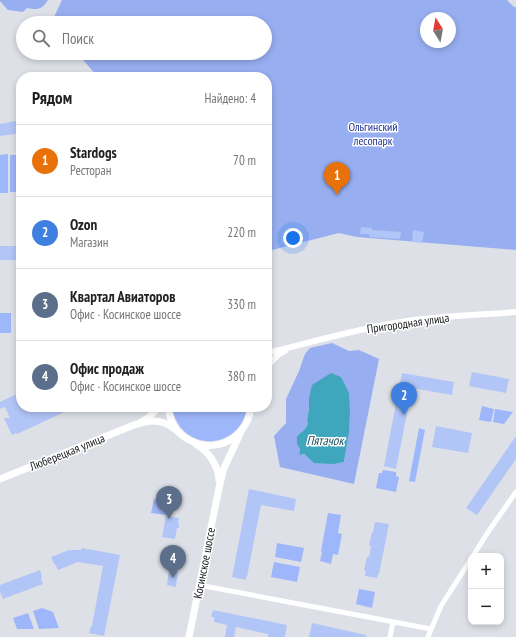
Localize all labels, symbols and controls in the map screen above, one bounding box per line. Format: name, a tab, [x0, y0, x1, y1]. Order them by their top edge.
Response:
north arrow	[420, 12, 456, 48]
search box	[16, 16, 272, 60]
icon: search	[30, 27, 52, 49]
text: Поиск	[62, 29, 94, 48]
text: Рядом	[32, 87, 72, 109]
text: Найдено: 4	[205, 90, 256, 107]
park label: Ольгинский лесопарк	[348, 119, 398, 148]
text: Stardogs	[70, 143, 117, 162]
text: 1	[42, 152, 48, 169]
text: 70 m	[233, 152, 256, 169]
text: Ресторан	[70, 162, 111, 179]
pin: 1	[324, 162, 350, 195]
text: Ozon	[70, 215, 97, 234]
text: 2	[42, 224, 48, 241]
text: 220 m	[227, 224, 256, 241]
your location	[283, 228, 303, 248]
text: Магазин	[70, 234, 108, 251]
text: Квартал Авиаторов	[70, 287, 175, 306]
text: 3	[42, 296, 48, 313]
text: 330 m	[227, 296, 256, 313]
text: Офис · Косинское шоссе	[70, 306, 181, 323]
street label: Пригородная улица	[366, 310, 450, 336]
text: Офис продаж	[70, 359, 144, 378]
text: 4	[42, 368, 48, 385]
text: 380 m	[227, 368, 256, 385]
text: Офис · Косинское шоссе	[70, 378, 181, 395]
pin: 2	[391, 382, 417, 415]
street label: Люберецкая улица	[26, 430, 107, 474]
water label: Пятачок	[306, 432, 345, 449]
pin: 3	[156, 486, 182, 519]
street label: Косинское шоссе	[190, 526, 218, 600]
pin: 4	[160, 545, 186, 578]
map controls	[468, 553, 504, 625]
button: +	[468, 553, 504, 589]
button: −	[468, 589, 504, 625]

